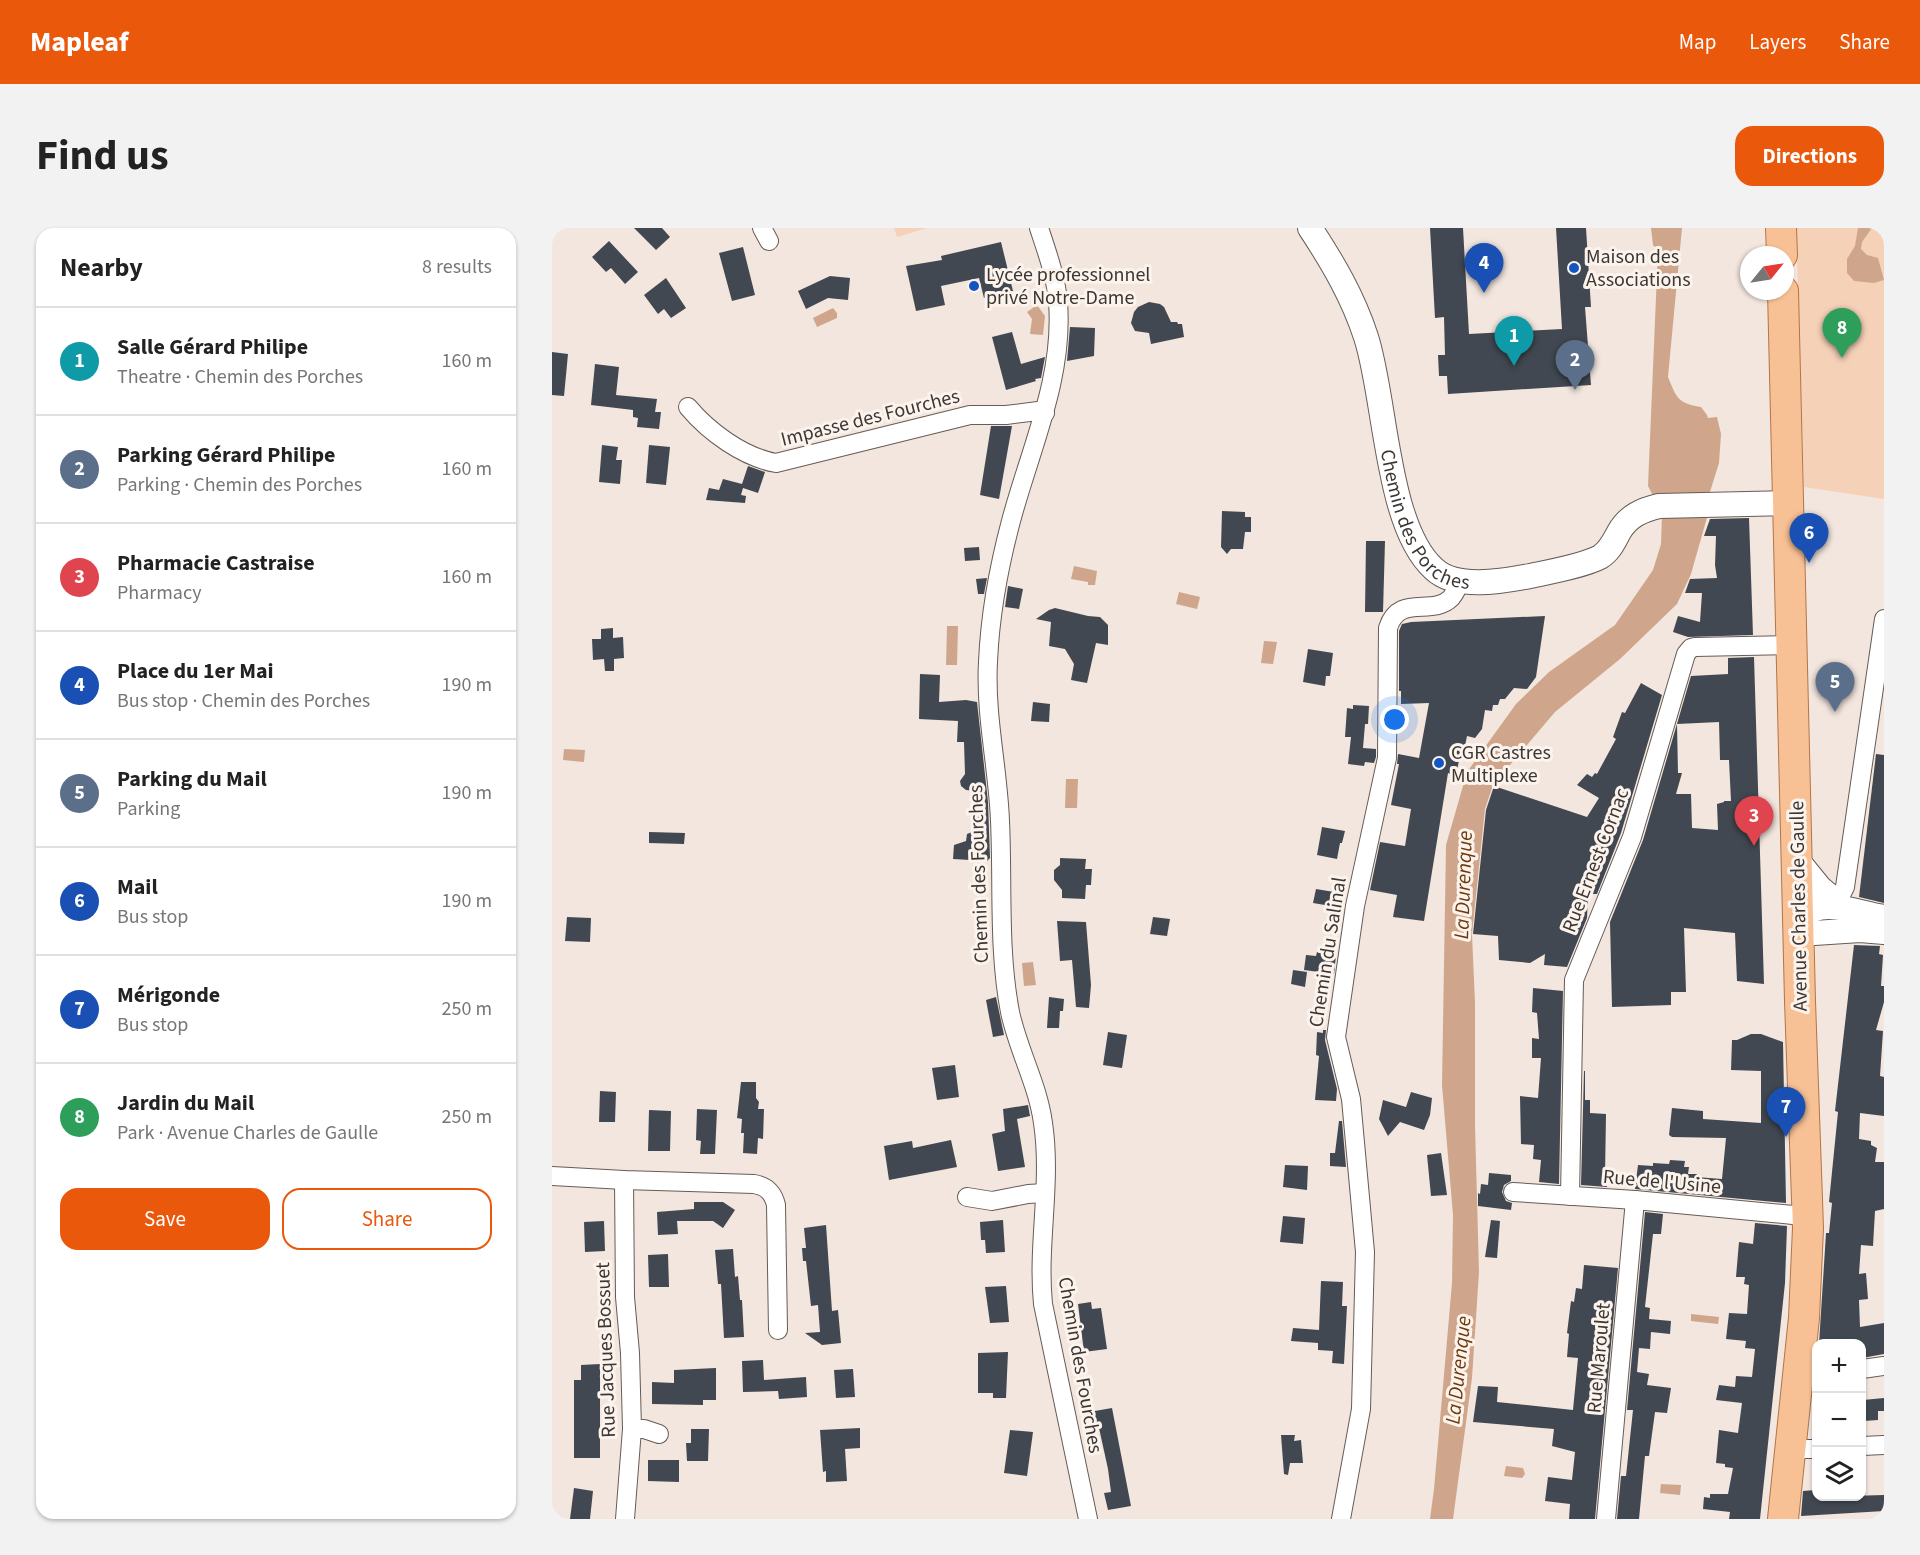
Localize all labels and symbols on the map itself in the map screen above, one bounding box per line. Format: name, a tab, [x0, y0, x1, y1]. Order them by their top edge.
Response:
place label: Maison des Associations	[1586, 243, 1691, 294]
pin: 4	[1464, 244, 1504, 293]
north arrow	[1740, 246, 1794, 300]
place label: Lycée professionnel privé Notre-Dame	[986, 261, 1150, 312]
marker: Maison des Associations	[1567, 261, 1581, 275]
marker: Lycée professionnel privé Notre-Dame	[967, 279, 981, 293]
pin: 8	[1822, 308, 1862, 358]
pin: 1	[1494, 316, 1534, 366]
pin: 2	[1556, 340, 1594, 390]
street label: Impasse des Fourches	[778, 382, 963, 454]
street label: Chemin des Porches	[1373, 447, 1471, 597]
pin: 6	[1790, 514, 1828, 563]
pin: 5	[1816, 662, 1854, 712]
your location	[1380, 705, 1409, 734]
place label: CGR Castres Multiplexe	[1451, 739, 1551, 790]
marker: CGR Castres Multiplexe	[1432, 756, 1446, 770]
street label: Chemin des Fourches	[962, 784, 996, 964]
street label: Rue Ernest Cornac	[1556, 784, 1636, 937]
pin: 3	[1734, 796, 1774, 846]
street label: Avenue Charles de Gaulle	[1783, 800, 1815, 1012]
water label: La Durenque	[1446, 830, 1480, 940]
street label: Chemin du Salinal	[1302, 875, 1354, 1029]
pin: 7	[1766, 1088, 1806, 1137]
street label: Rue de l'Usine	[1602, 1163, 1722, 1201]
street label: Rue Jacques Bossuet	[589, 1262, 623, 1438]
street label: Chemin des Fourches	[1051, 1275, 1109, 1455]
street label: Rue Maroulet	[1580, 1301, 1618, 1415]
water label: La Durenque	[1437, 1314, 1479, 1426]

